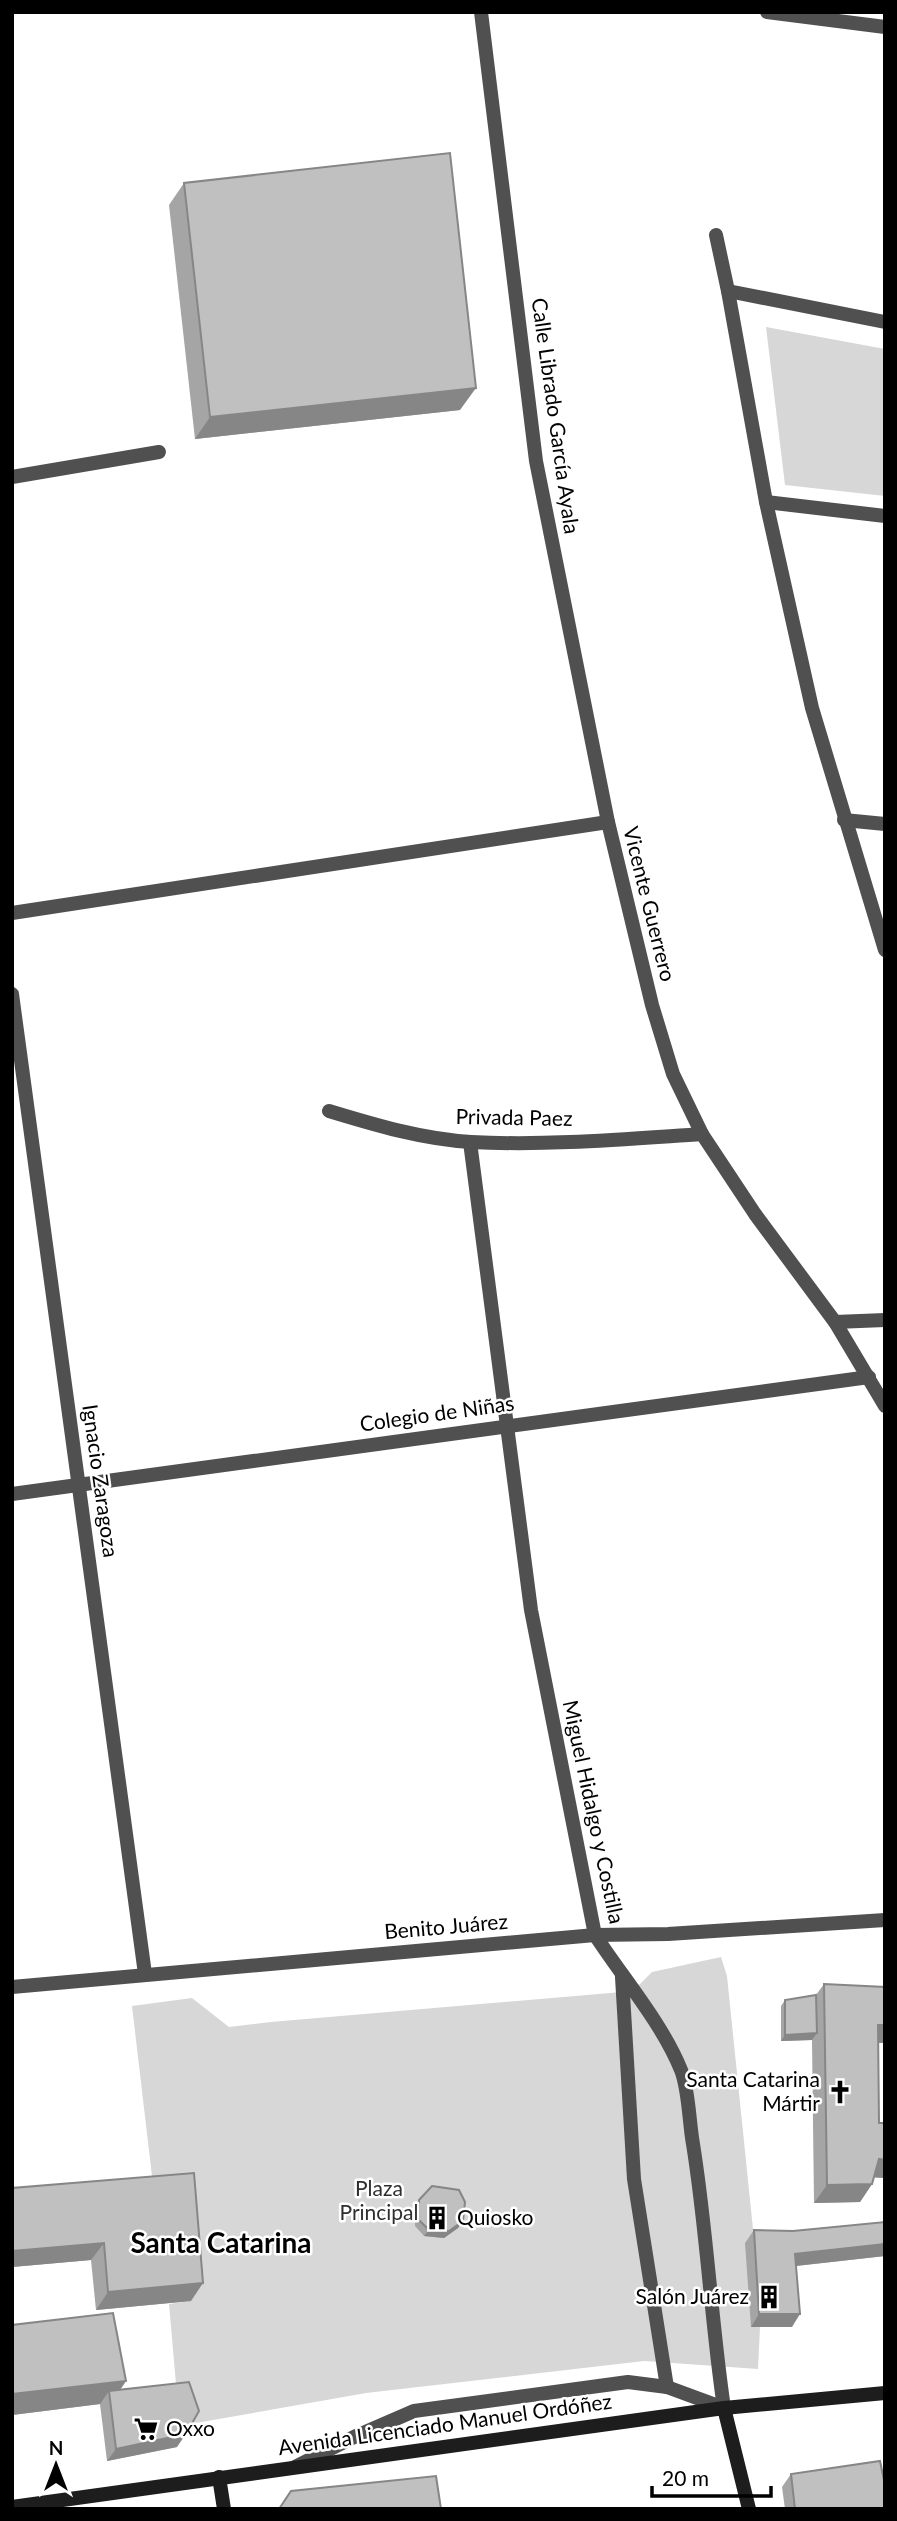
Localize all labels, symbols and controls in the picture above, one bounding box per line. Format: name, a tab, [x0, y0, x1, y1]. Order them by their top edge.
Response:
street label: Calle Librado García Ayala	[528, 296, 585, 536]
street label: Vicente Guerrero	[619, 824, 682, 984]
street label: Privada Paez	[455, 1103, 573, 1130]
street label: Colegio de Niñas	[358, 1389, 515, 1436]
street label: Ignacio Zaragoza	[78, 1403, 125, 1559]
street label: Miguel Hidalgo y Costilla	[559, 1698, 630, 1926]
street label: Benito Juárez	[383, 1908, 509, 1943]
place label: Santa Catarina Mártir	[686, 2066, 820, 2115]
church icon: Santa Catarina Mártir	[826, 2078, 854, 2106]
park label: Plaza Principal	[339, 2175, 419, 2224]
building icon: Quiosko	[423, 2204, 451, 2232]
place label: Quiosko	[457, 2204, 533, 2229]
district label: Santa Catarina	[130, 2225, 312, 2259]
place label: Salón Juárez	[635, 2283, 749, 2308]
building icon: Salón Juárez	[755, 2283, 783, 2311]
street label: Avenida Licenciado Manuel Ordóñez	[276, 2388, 613, 2459]
supermarket icon: Oxxo	[132, 2415, 160, 2443]
place label: Oxxo	[166, 2415, 215, 2440]
north arrow	[21, 2430, 91, 2500]
text: N	[49, 2436, 63, 2459]
scale bar	[652, 2454, 771, 2498]
text: 20 m	[662, 2465, 709, 2490]

